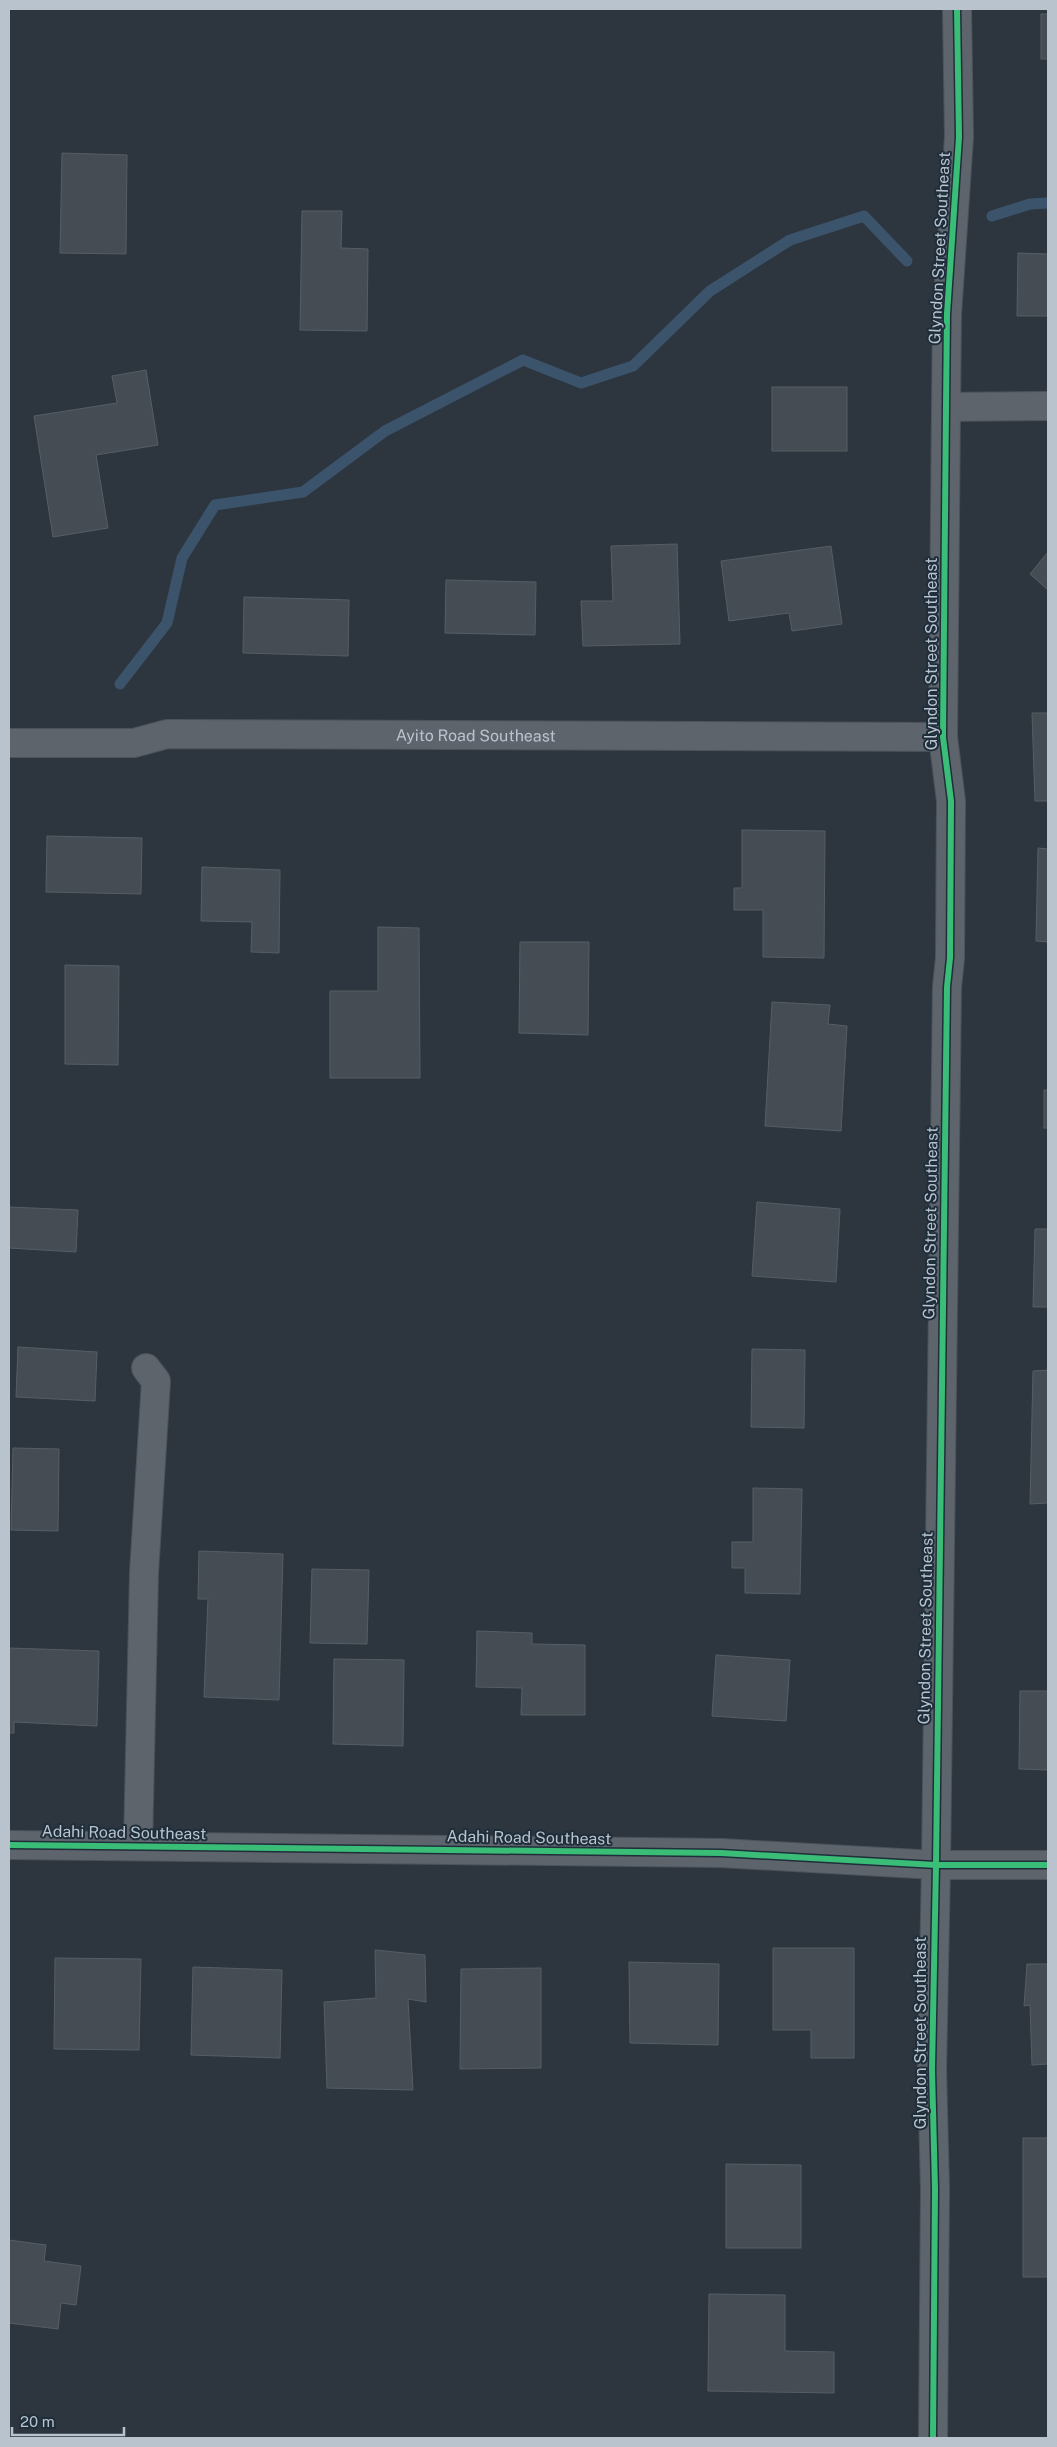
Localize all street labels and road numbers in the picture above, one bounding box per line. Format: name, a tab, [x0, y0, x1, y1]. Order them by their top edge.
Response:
street label: Glyndon Street Southeast	[925, 151, 954, 345]
street label: Glyndon Street Southeast	[922, 558, 941, 750]
street label: Ayito Road Southeast	[396, 726, 556, 746]
street label: Glyndon Street Southeast	[919, 1126, 942, 1320]
street label: Glyndon Street Southeast	[914, 1531, 937, 1725]
street label: Adahi Road Southeast	[41, 1822, 207, 1843]
street label: Adahi Road Southeast	[446, 1827, 612, 1848]
street label: Glyndon Street Southeast	[911, 1937, 930, 2129]

